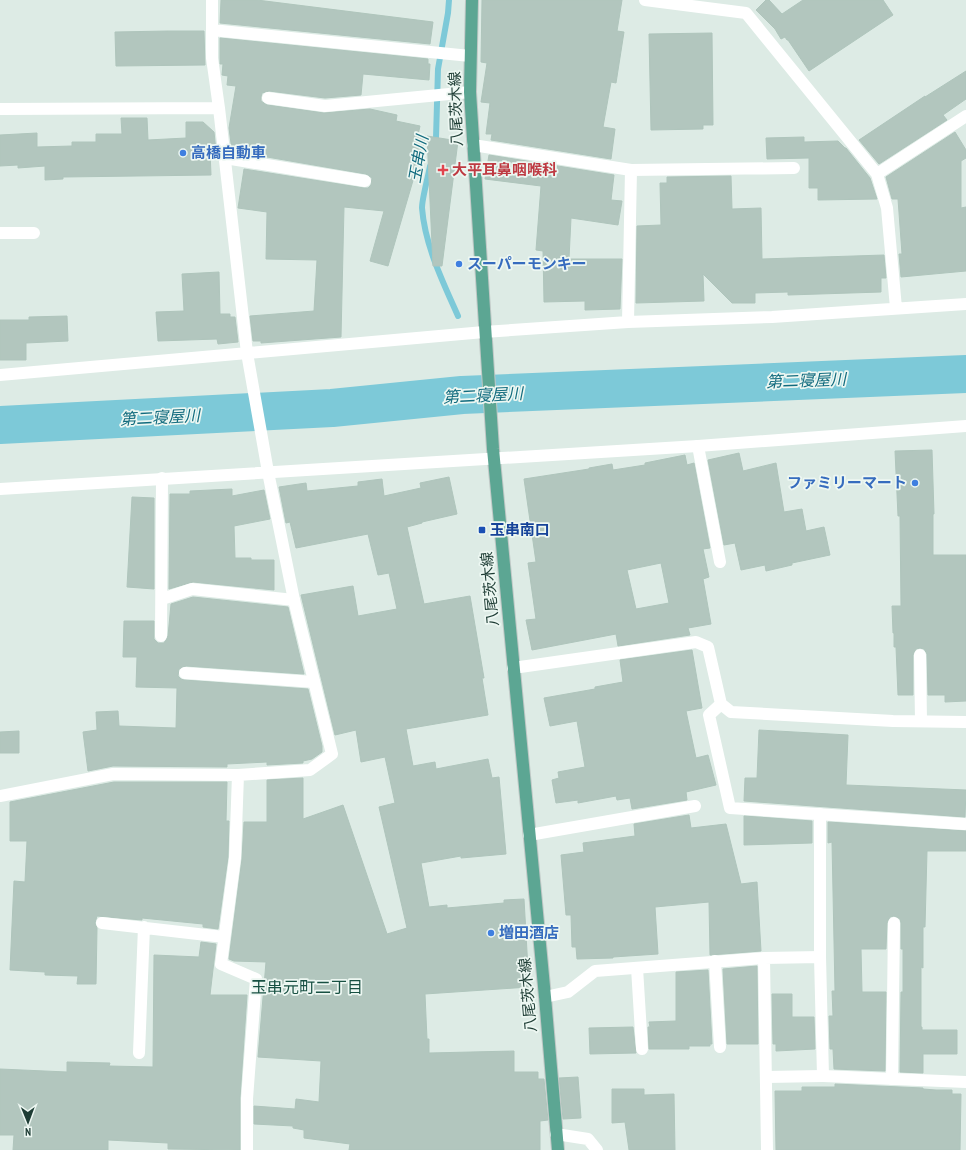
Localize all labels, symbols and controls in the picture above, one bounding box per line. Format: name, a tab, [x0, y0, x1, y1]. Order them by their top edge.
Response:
street label: 八尾茨木線	[445, 71, 466, 147]
water label: 玉串川	[404, 132, 432, 184]
place label: 高橋自動車	[191, 143, 266, 162]
marker: 高橋自動車	[178, 148, 188, 158]
place label: 大平耳鼻咽喉科	[452, 160, 557, 179]
marker: 大平耳鼻咽喉科	[437, 164, 449, 176]
place label: スーパーモンキー	[467, 254, 587, 273]
marker: スーパーモンキー	[454, 259, 464, 269]
water label: 第二寝屋川	[766, 369, 848, 391]
water label: 第二寝屋川	[443, 383, 525, 407]
water label: 第二寝屋川	[120, 405, 202, 429]
place label: ファミリーマート	[787, 473, 907, 492]
marker: ファミリーマート	[910, 478, 920, 488]
place label: 玉串南口	[490, 520, 550, 539]
marker: 玉串南口	[477, 525, 487, 535]
street label: 八尾茨木線	[477, 551, 502, 627]
place label: 増田酒店	[499, 923, 559, 942]
marker: 増田酒店	[486, 928, 496, 938]
street label: 八尾茨木線	[515, 957, 540, 1033]
district label: 玉串元町二丁目	[251, 977, 363, 997]
north arrow	[8, 1102, 48, 1142]
text: N	[25, 1125, 31, 1139]

